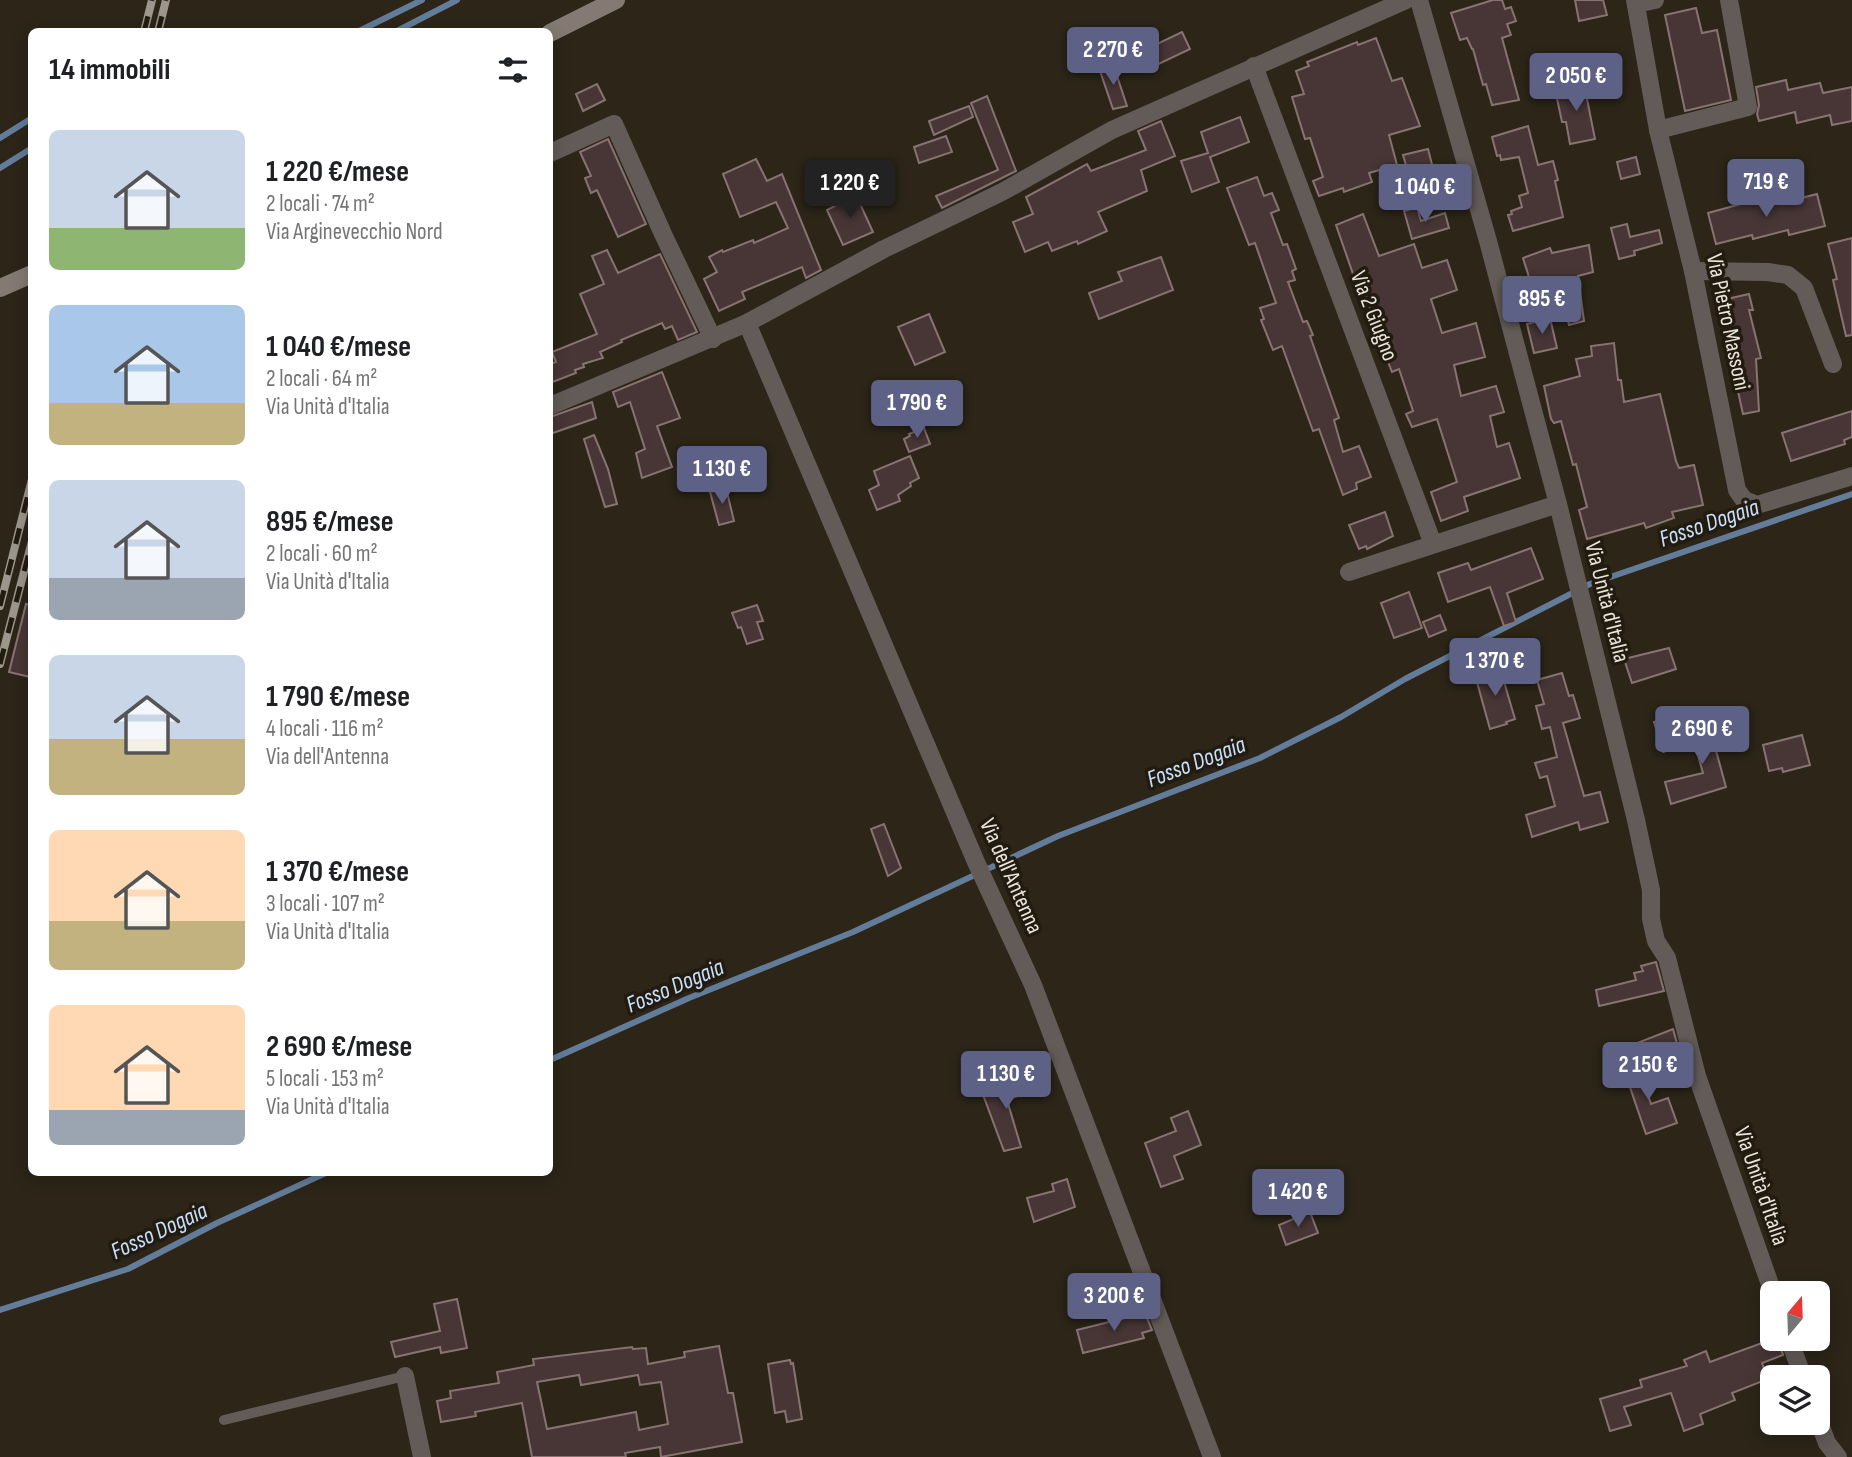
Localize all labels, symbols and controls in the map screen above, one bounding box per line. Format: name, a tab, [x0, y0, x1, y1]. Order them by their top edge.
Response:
pin: 2 270 €	[1048, 28, 1178, 87]
text: 2 270 €	[1083, 36, 1143, 64]
icon: filters	[494, 51, 532, 89]
text: 14 immobili	[49, 52, 170, 88]
pin: 2 050 €	[1511, 54, 1641, 113]
text: 2 050 €	[1546, 62, 1607, 90]
text: 1 220 €/mese	[266, 154, 409, 190]
icon: home	[105, 158, 189, 242]
pin: 1 220 €	[785, 160, 915, 220]
pin: 719 €	[1717, 160, 1815, 219]
pin: 1 040 €	[1360, 164, 1490, 224]
text: 719 €	[1743, 168, 1789, 196]
text: 1 220 €	[820, 169, 880, 197]
text: 1 040 €	[1395, 173, 1455, 201]
text: 2 locali · 74 m²	[266, 190, 375, 218]
text: Via Arginevecchio Nord	[266, 218, 442, 246]
street label: Via Pietro Massoni	[1700, 251, 1756, 393]
street label: Via 2 Giugno	[1344, 267, 1404, 365]
pin: 895 €	[1493, 276, 1591, 336]
text: 895 €	[1518, 285, 1566, 313]
text: 1 040 €/mese	[266, 329, 411, 365]
icon: home	[105, 333, 189, 417]
text: 2 locali · 64 m²	[266, 365, 377, 393]
pin: 1 790 €	[852, 380, 982, 440]
text: 1 790 €	[887, 389, 947, 417]
text: Via Unità d'Italia	[266, 393, 390, 421]
pin: 1 130 €	[657, 447, 787, 506]
text: 1 130 €	[693, 455, 751, 483]
water label: Fosso Dogaia	[1655, 492, 1763, 554]
text: 895 €/mese	[266, 504, 394, 540]
icon: home	[105, 508, 189, 592]
street label: Via Unità d'Italia	[1578, 539, 1636, 665]
text: 2 locali · 60 m²	[266, 540, 378, 568]
text: Via Unità d'Italia	[266, 568, 390, 596]
pin: 1 370 €	[1430, 638, 1560, 698]
text: 1 370 €	[1465, 647, 1525, 675]
text: 1 790 €/mese	[266, 679, 410, 715]
icon: home	[105, 683, 189, 767]
pin: 2 690 €	[1637, 706, 1767, 766]
text: 4 locali · 116 m²	[266, 715, 384, 743]
text: 2 690 €	[1671, 715, 1733, 743]
water label: Fosso Dogaia	[1143, 730, 1250, 794]
text: Via dell'Antenna	[266, 743, 389, 771]
street label: Via dell'Antenna	[973, 814, 1049, 938]
text: 1 370 €/mese	[266, 854, 409, 890]
icon: home	[105, 858, 189, 942]
text: 3 locali · 107 m²	[266, 890, 385, 918]
text: Via Unità d'Italia	[266, 918, 390, 946]
water label: Fosso Dogaia	[622, 952, 729, 1020]
text: 2 690 €/mese	[266, 1029, 412, 1065]
icon: home	[105, 1033, 189, 1117]
pin: 2 150 €	[1583, 1042, 1713, 1102]
text: 2 150 €	[1618, 1051, 1678, 1079]
pin: 1 130 €	[941, 1052, 1071, 1111]
text: 1 130 €	[977, 1060, 1035, 1088]
text: 5 locali · 153 m²	[266, 1065, 384, 1093]
text: Via Unità d'Italia	[266, 1093, 390, 1121]
street label: Via Unità d'Italia	[1728, 1123, 1794, 1249]
pin: 1 420 €	[1233, 1170, 1363, 1229]
text: 1 420 €	[1268, 1178, 1328, 1206]
water label: Fosso Dogaia	[106, 1196, 212, 1266]
pin: 3 200 €	[1049, 1274, 1179, 1333]
north arrow	[1760, 1281, 1830, 1351]
map controls	[1760, 1281, 1830, 1435]
text: 3 200 €	[1083, 1282, 1145, 1310]
button: layers	[1760, 1365, 1830, 1435]

